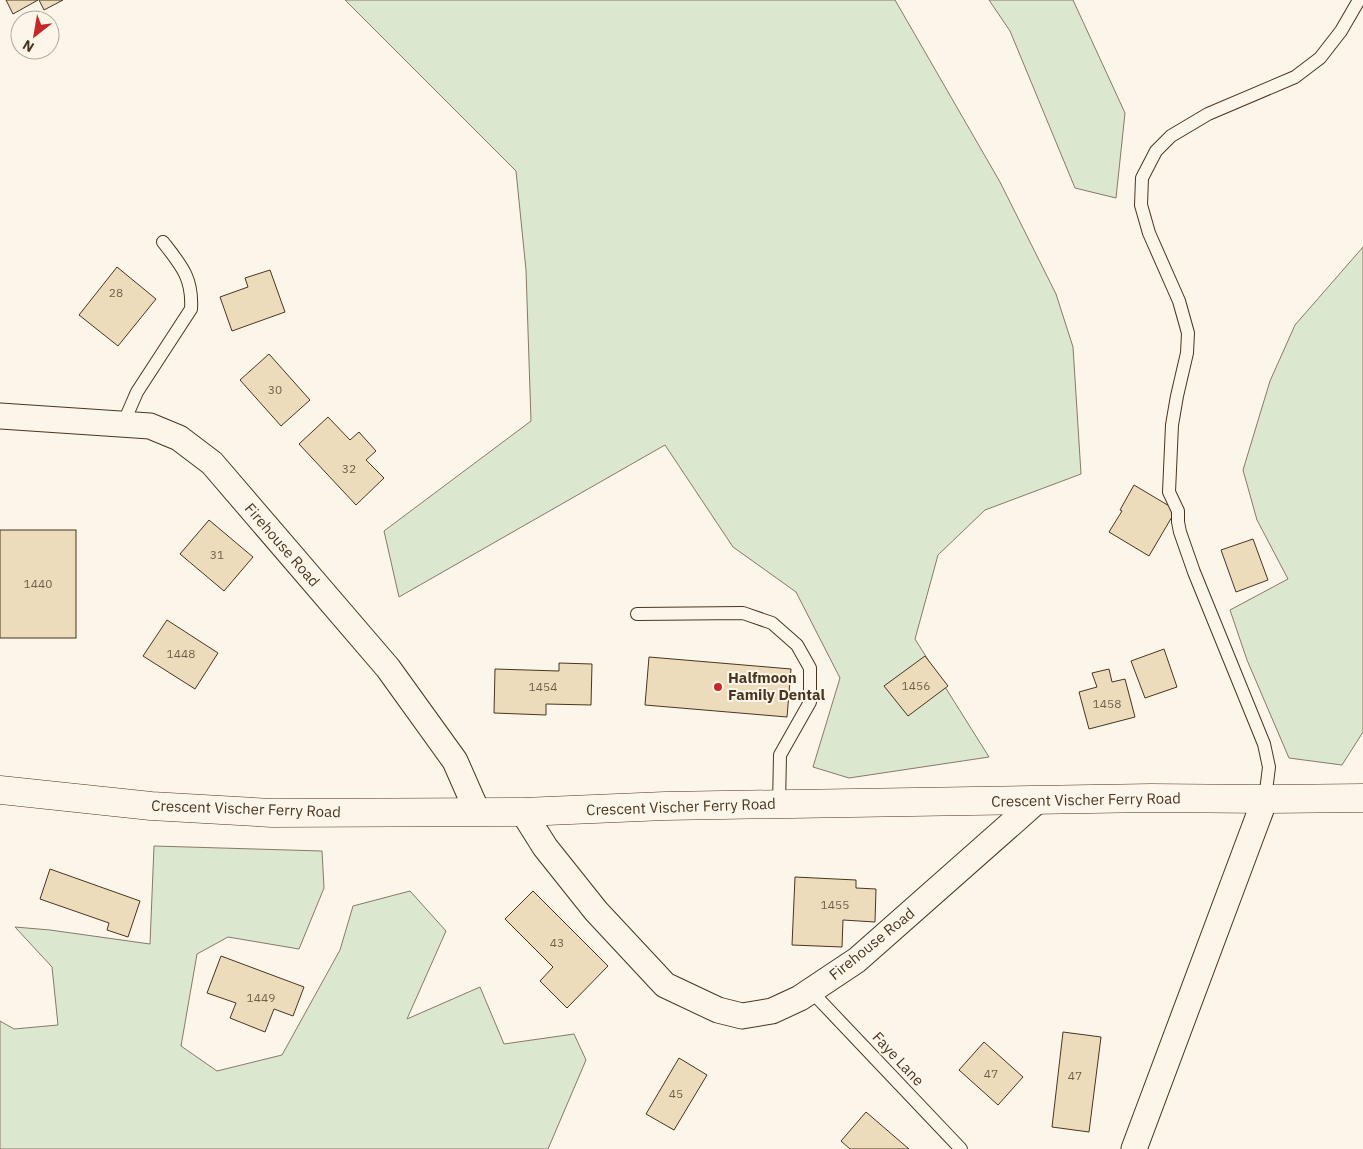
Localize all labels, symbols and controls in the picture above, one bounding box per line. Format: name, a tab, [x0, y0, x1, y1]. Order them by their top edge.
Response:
north arrow	[10, 10, 60, 60]
text: N	[19, 36, 37, 56]
house number: 28	[109, 285, 123, 300]
house number: 30	[268, 382, 282, 397]
house number: 32	[342, 461, 356, 476]
street label: Firehouse Road	[241, 499, 324, 590]
house number: 31	[210, 547, 224, 562]
house number: 1440	[24, 576, 52, 591]
house number: 1448	[167, 646, 195, 661]
place label: Halfmoon Family Dental	[728, 668, 826, 704]
house number: 1456	[902, 678, 930, 693]
house number: 1454	[529, 679, 557, 694]
marker: Halfmoon Family Dental	[712, 681, 724, 693]
house number: 1458	[1093, 696, 1121, 711]
street label: Crescent Vischer Ferry Road	[991, 788, 1181, 811]
street label: Crescent Vischer Ferry Road	[586, 794, 776, 819]
street label: Crescent Vischer Ferry Road	[151, 796, 341, 821]
house number: 1455	[821, 897, 849, 912]
street label: Firehouse Road	[825, 903, 918, 984]
house number: 43	[550, 935, 564, 950]
house number: 1449	[247, 990, 275, 1005]
street label: Faye Lane	[869, 1028, 928, 1090]
house number: 47	[984, 1066, 998, 1081]
house number: 47	[1068, 1068, 1082, 1083]
house number: 45	[669, 1086, 683, 1101]

